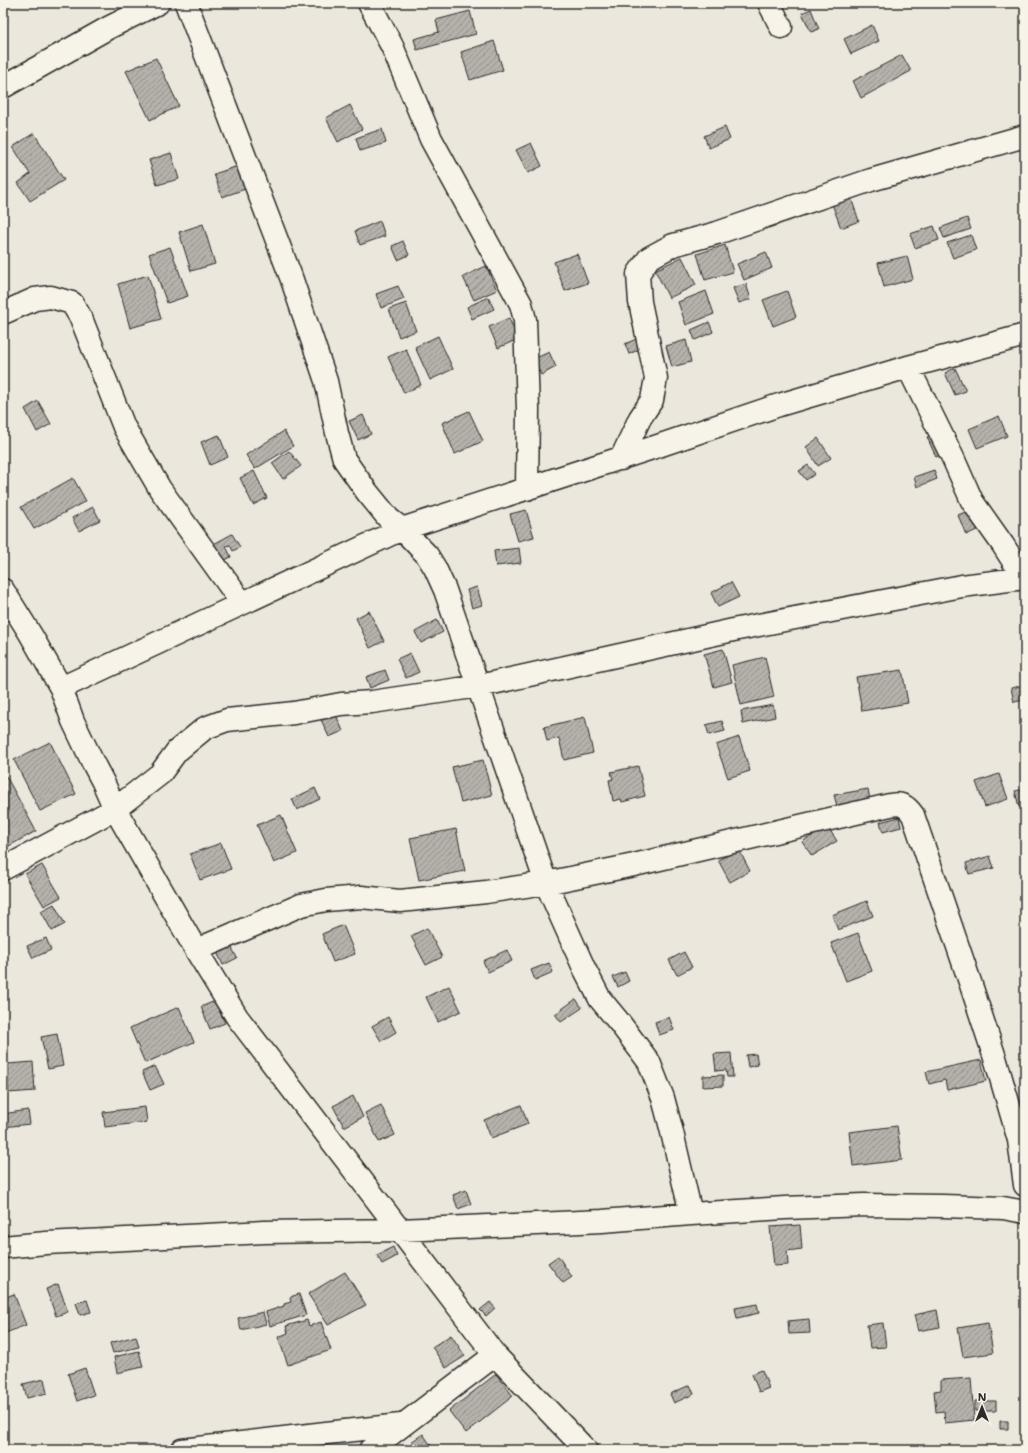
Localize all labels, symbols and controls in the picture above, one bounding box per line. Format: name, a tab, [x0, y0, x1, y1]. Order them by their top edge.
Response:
north arrow	[962, 1387, 1002, 1427]
text: N	[978, 1390, 987, 1405]

